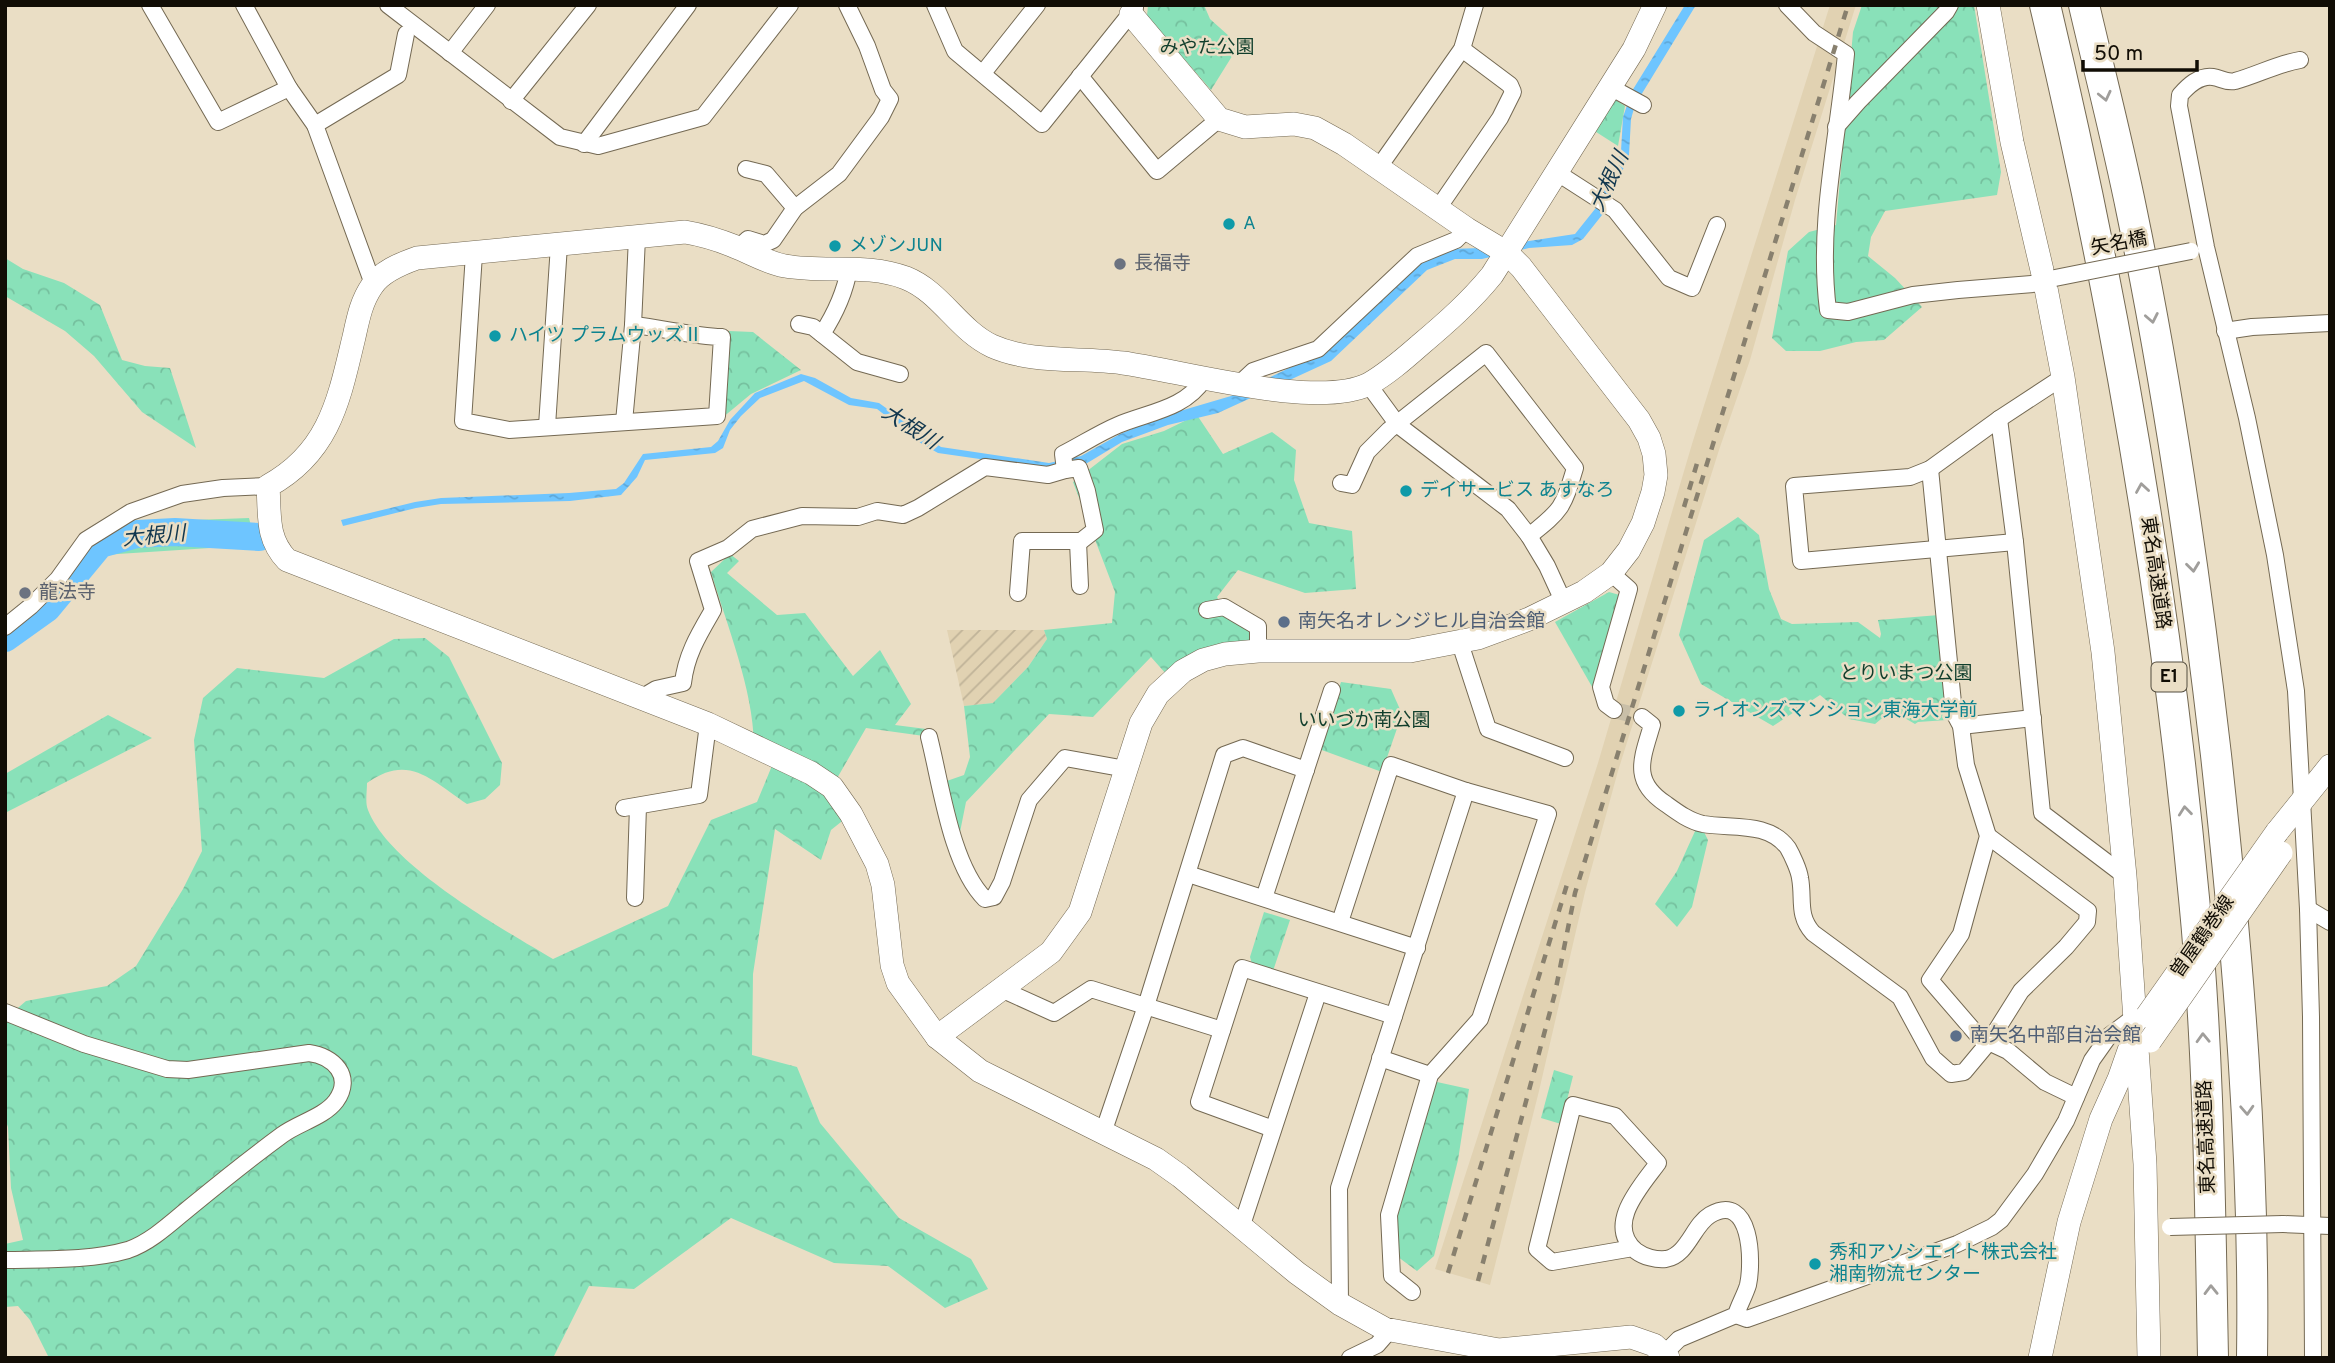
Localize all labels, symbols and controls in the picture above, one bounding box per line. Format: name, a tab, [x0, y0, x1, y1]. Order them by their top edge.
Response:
scale bar	[2083, 28, 2197, 72]
park label: みやた公園	[1159, 36, 1255, 60]
text: 50 m	[2094, 41, 2143, 68]
one-way arrow	[2097, 90, 2111, 102]
water label: 大根川	[1584, 146, 1636, 216]
place label: A	[1243, 212, 1256, 236]
marker: A	[1221, 216, 1237, 232]
street label: 矢名橋	[2089, 227, 2149, 261]
place label: メゾンJUN	[849, 234, 943, 258]
marker: メゾンJUN	[827, 238, 843, 254]
place label: 長福寺	[1134, 252, 1191, 276]
marker: 長福寺	[1112, 256, 1128, 272]
one-way arrow	[2144, 312, 2159, 324]
place label: ハイツ プラムウッズⅡ	[509, 324, 703, 348]
marker: ハイツ プラムウッズⅡ	[487, 328, 503, 344]
water label: 大根川	[876, 400, 945, 458]
place label: デイサービス あすなろ	[1420, 479, 1614, 503]
one-way arrow	[2135, 482, 2150, 494]
marker: デイサービス あすなろ	[1398, 483, 1414, 499]
street label: 東名高速道路	[2135, 515, 2175, 631]
water label: 大根川	[121, 521, 189, 553]
one-way arrow	[2185, 561, 2200, 573]
place label: 龍法寺	[39, 581, 96, 605]
marker: 龍法寺	[17, 585, 33, 601]
place label: 南矢名オレンジヒル自治会館	[1298, 610, 1545, 634]
marker: 南矢名オレンジヒル自治会館	[1276, 614, 1292, 630]
park label: とりいまつ公園	[1839, 662, 1973, 686]
road number: E1	[2152, 662, 2186, 692]
place label: ライオンズマンション東海大学前	[1693, 699, 1978, 723]
marker: ライオンズマンション東海大学前	[1671, 703, 1687, 719]
park label: いいづか南公園	[1297, 709, 1431, 733]
one-way arrow	[2178, 805, 2193, 816]
street label: 曽屋鶴巻線	[2166, 891, 2240, 983]
place label: 南矢名中部自治会館	[1970, 1024, 2141, 1048]
marker: 南矢名中部自治会館	[1948, 1028, 1964, 1044]
one-way arrow	[2196, 1032, 2211, 1043]
street label: 東名高速道路	[2193, 1080, 2221, 1194]
one-way arrow	[2239, 1105, 2254, 1116]
place label: 秀和アソシエイト株式会社 湘南物流センター	[1829, 1241, 2057, 1287]
marker: 秀和アソシエイト株式会社 湘南物流センター	[1807, 1256, 1823, 1272]
one-way arrow	[2204, 1284, 2219, 1295]

